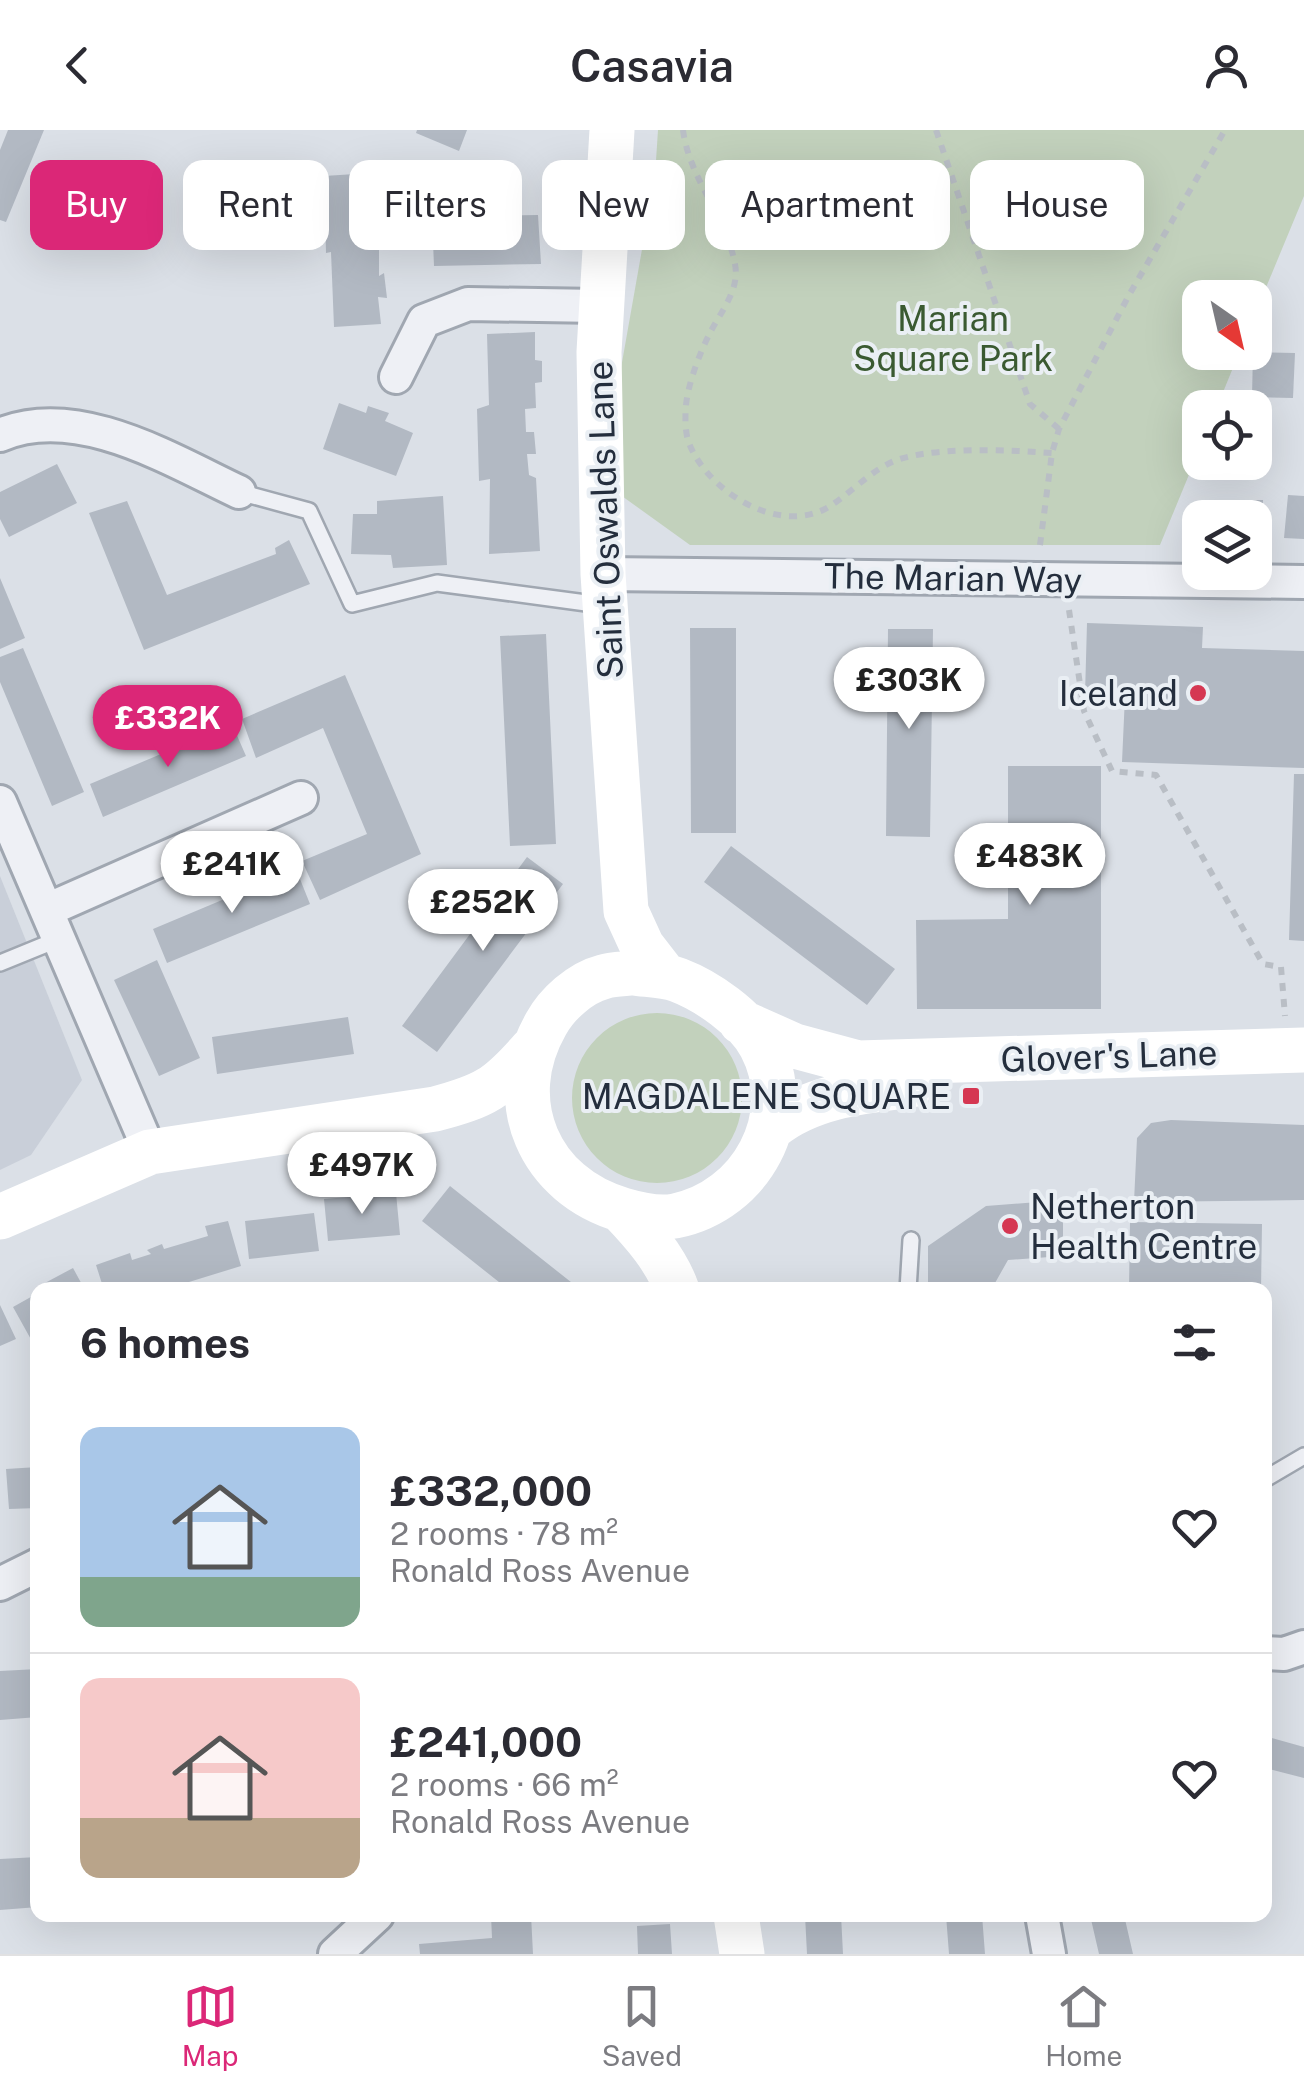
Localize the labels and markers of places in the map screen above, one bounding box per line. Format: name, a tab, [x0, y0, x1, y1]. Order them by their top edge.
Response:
pin: £303K	[839, 647, 979, 732]
place label: Iceland	[1059, 673, 1178, 714]
marker: Iceland	[1187, 682, 1209, 704]
pin: £332K	[98, 685, 238, 770]
pin: £483K	[960, 823, 1100, 908]
pin: £241K	[162, 831, 302, 916]
pin: £252K	[413, 869, 553, 954]
place label: MAGDALENE SQUARE	[582, 1076, 951, 1117]
marker: MAGDALENE SQUARE	[960, 1085, 982, 1107]
pin: £497K	[292, 1132, 432, 1217]
place label: Netherton Health Centre	[1030, 1186, 1257, 1267]
marker: Netherton Health Centre	[999, 1215, 1021, 1237]

